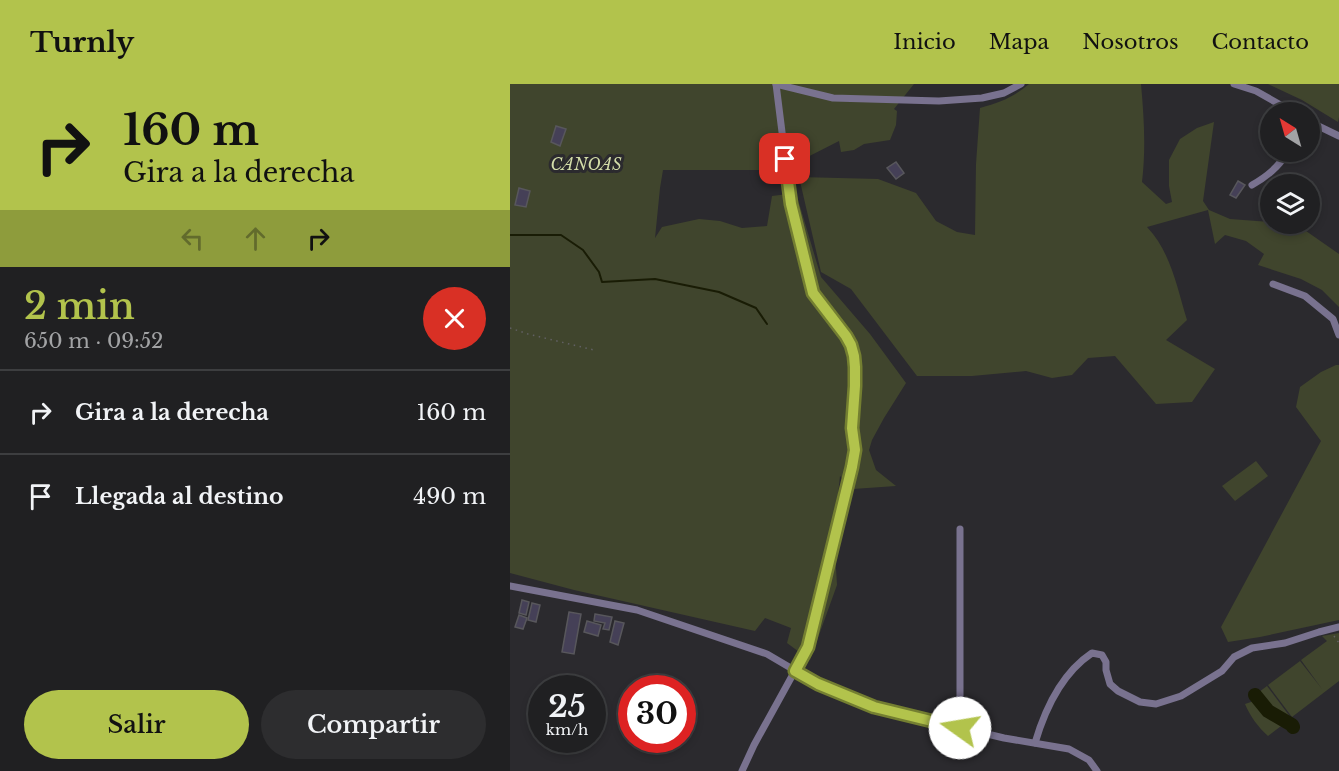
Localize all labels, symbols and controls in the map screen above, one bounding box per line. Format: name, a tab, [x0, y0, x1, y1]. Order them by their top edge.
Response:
text: Turnly	[30, 25, 134, 60]
text: Inicio	[893, 29, 956, 55]
text: Mapa	[989, 29, 1049, 55]
text: Nosotros	[1082, 29, 1178, 55]
text: Contacto	[1211, 29, 1309, 55]
north arrow	[1260, 102, 1320, 162]
map controls	[1260, 102, 1320, 234]
text: 160 m	[123, 104, 259, 156]
icon: right	[24, 108, 102, 186]
pin	[759, 133, 810, 184]
icon: arrive	[768, 142, 801, 175]
park label: CANOAS	[550, 154, 622, 174]
text: Gira a la derecha	[123, 156, 354, 189]
button: layers	[1260, 174, 1320, 234]
icon: left	[176, 222, 209, 255]
icon: ahead	[239, 222, 272, 255]
icon: right	[302, 222, 335, 255]
text: 2 min	[24, 284, 135, 329]
button: close	[423, 287, 486, 350]
text: 650 m · 09:52	[24, 329, 163, 353]
icon: right	[24, 396, 57, 429]
text: Gira a la derecha	[75, 399, 269, 426]
text: 160 m	[416, 399, 486, 426]
icon: arrive	[24, 480, 57, 513]
text: Llegada al destino	[75, 483, 284, 510]
text: 490 m	[413, 483, 486, 510]
speed limit sign: 30	[618, 675, 696, 753]
text: 25	[548, 688, 586, 725]
button: Salir	[24, 690, 249, 759]
button: Compartir	[261, 690, 486, 759]
position arrow	[928, 696, 992, 760]
text: km/h	[546, 720, 588, 739]

